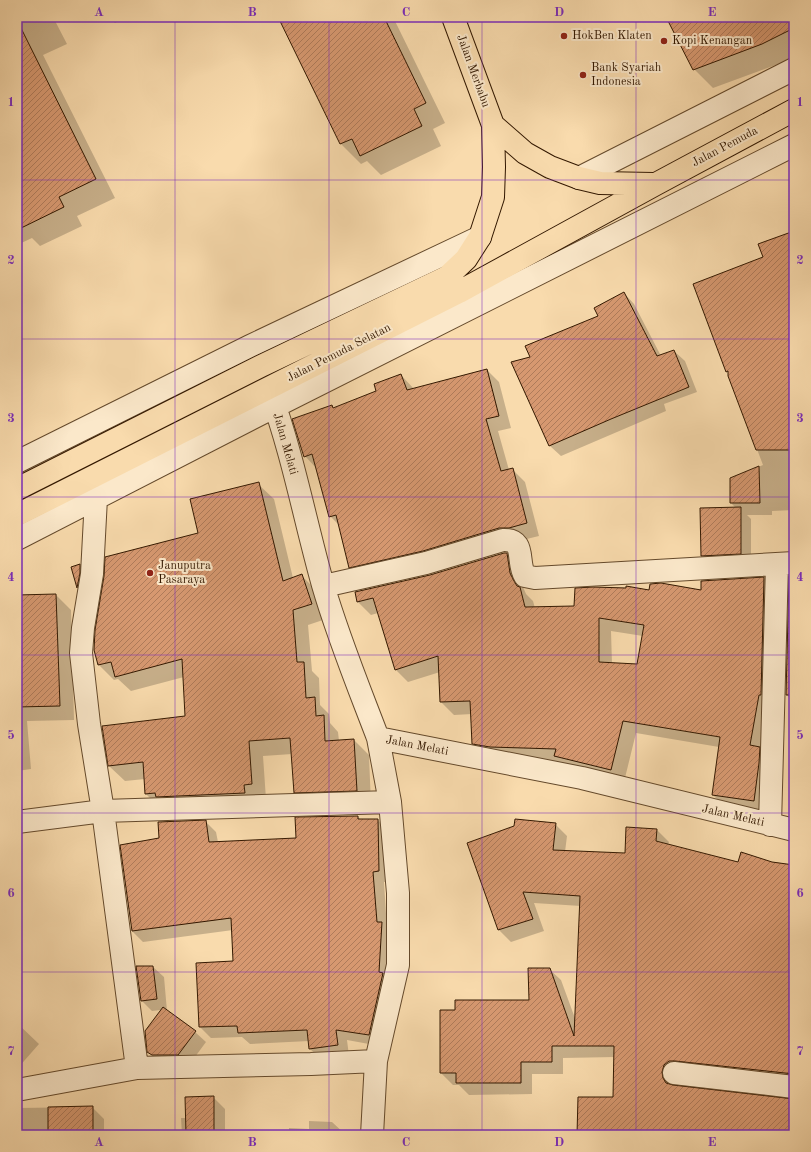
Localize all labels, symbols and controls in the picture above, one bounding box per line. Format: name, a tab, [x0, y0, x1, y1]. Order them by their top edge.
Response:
text: A	[94, 6, 104, 19]
text: B	[247, 6, 257, 19]
text: C	[402, 6, 410, 19]
text: D	[554, 6, 564, 19]
text: E	[708, 6, 717, 19]
place label: HokBen Klaten	[572, 30, 652, 42]
marker: HokBen Klaten	[559, 31, 569, 41]
street label: Jalan Merbabu	[454, 33, 492, 110]
place label: Kopi Kenangan	[672, 35, 753, 47]
marker: Kopi Kenangan	[659, 36, 669, 46]
place label: Bank Syariah Indonesia	[591, 62, 662, 88]
marker: Bank Syariah Indonesia	[578, 70, 588, 80]
text: 1	[7, 96, 15, 109]
text: 1	[796, 96, 804, 109]
street label: Jalan Pemuda	[690, 125, 760, 169]
text: 2	[7, 254, 15, 267]
text: 2	[796, 254, 804, 267]
street label: Jalan Pemuda Selatan	[285, 321, 393, 384]
text: 3	[7, 412, 15, 425]
street label: Jalan Melati	[270, 412, 300, 476]
text: 3	[796, 412, 804, 425]
place label: Januputra Pasaraya	[158, 560, 211, 586]
marker: Januputra Pasaraya	[145, 568, 155, 578]
text: 4	[7, 571, 15, 584]
text: 4	[796, 571, 804, 584]
text: 5	[7, 729, 15, 742]
text: 5	[796, 729, 804, 742]
street label: Jalan Melati	[385, 734, 449, 758]
street label: Jalan Melati	[701, 803, 765, 829]
text: 6	[7, 887, 15, 900]
text: 6	[796, 887, 804, 900]
text: 7	[7, 1045, 15, 1058]
text: 7	[796, 1045, 804, 1058]
text: A	[94, 1136, 104, 1149]
text: B	[247, 1136, 257, 1149]
text: C	[402, 1136, 410, 1149]
text: D	[554, 1136, 564, 1149]
text: E	[708, 1136, 717, 1149]

